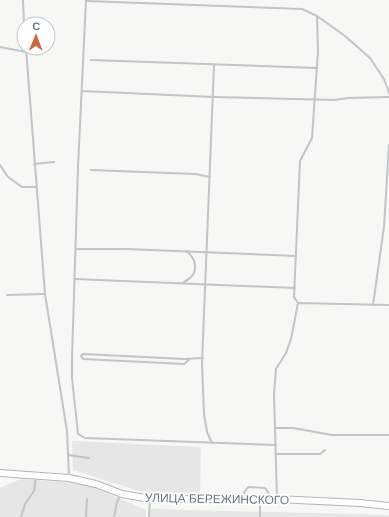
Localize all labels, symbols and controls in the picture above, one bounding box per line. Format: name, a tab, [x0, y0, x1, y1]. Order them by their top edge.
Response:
north arrow	[16, 16, 56, 56]
text: С	[32, 20, 40, 32]
street label: УЛИЦА БЕРЕЖИНСКОГО	[145, 491, 289, 507]

